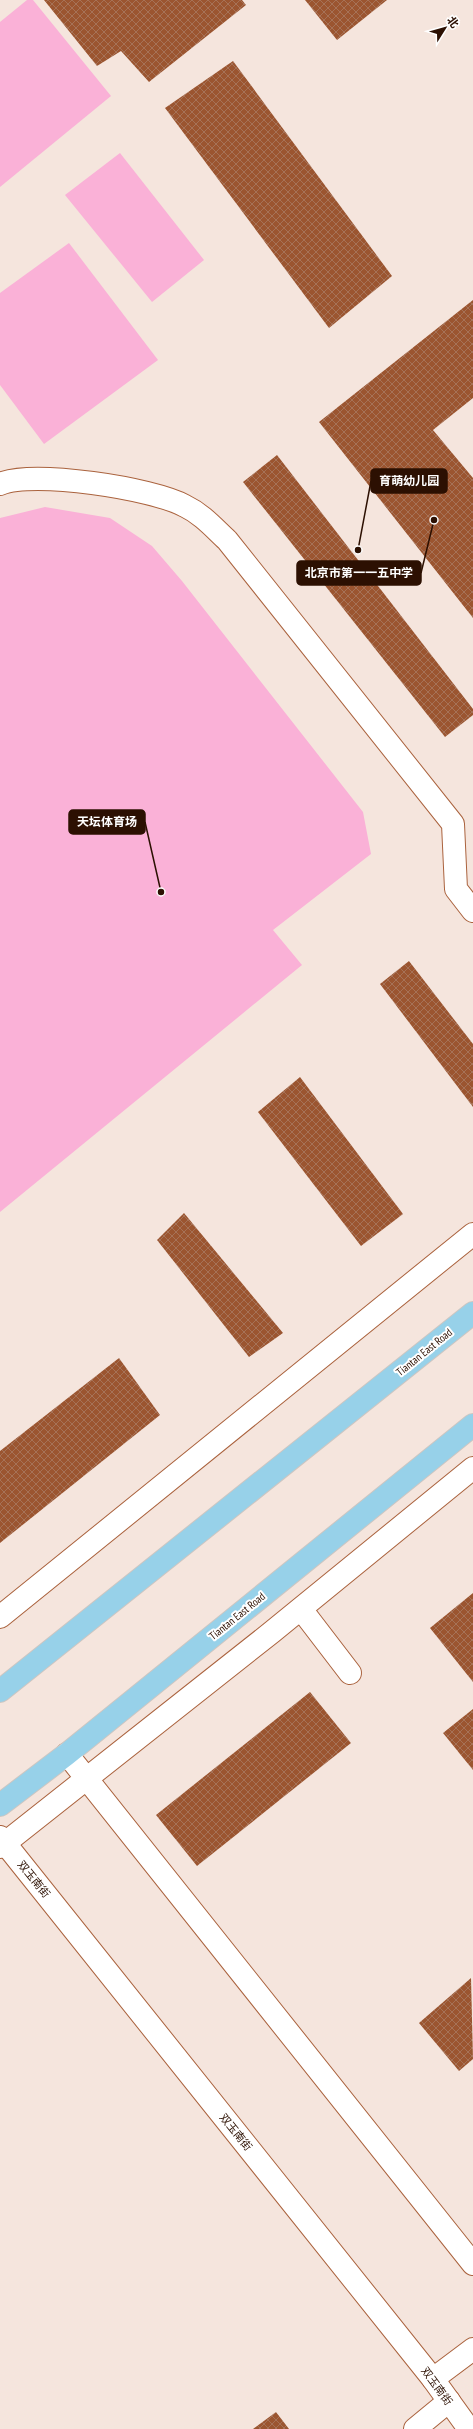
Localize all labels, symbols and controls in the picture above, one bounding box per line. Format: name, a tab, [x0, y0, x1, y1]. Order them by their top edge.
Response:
north arrow	[425, 8, 465, 48]
text: 北	[444, 13, 462, 31]
callout: 育萌幼儿园	[371, 469, 447, 493]
text: 育萌幼儿园	[379, 473, 439, 488]
callout: 北京市第一一五中学	[297, 561, 421, 585]
text: 北京市第一一五中学	[305, 565, 413, 580]
callout: 天坛体育场	[69, 810, 145, 834]
text: 天坛体育场	[77, 814, 137, 829]
street label: Tiantan East Road	[393, 1325, 455, 1379]
street label: Tiantan East Road	[206, 1589, 268, 1643]
street label: 双玉南街	[15, 1857, 53, 1901]
street label: 双玉南街	[217, 2110, 255, 2154]
street label: 双玉南街	[418, 2364, 456, 2408]

